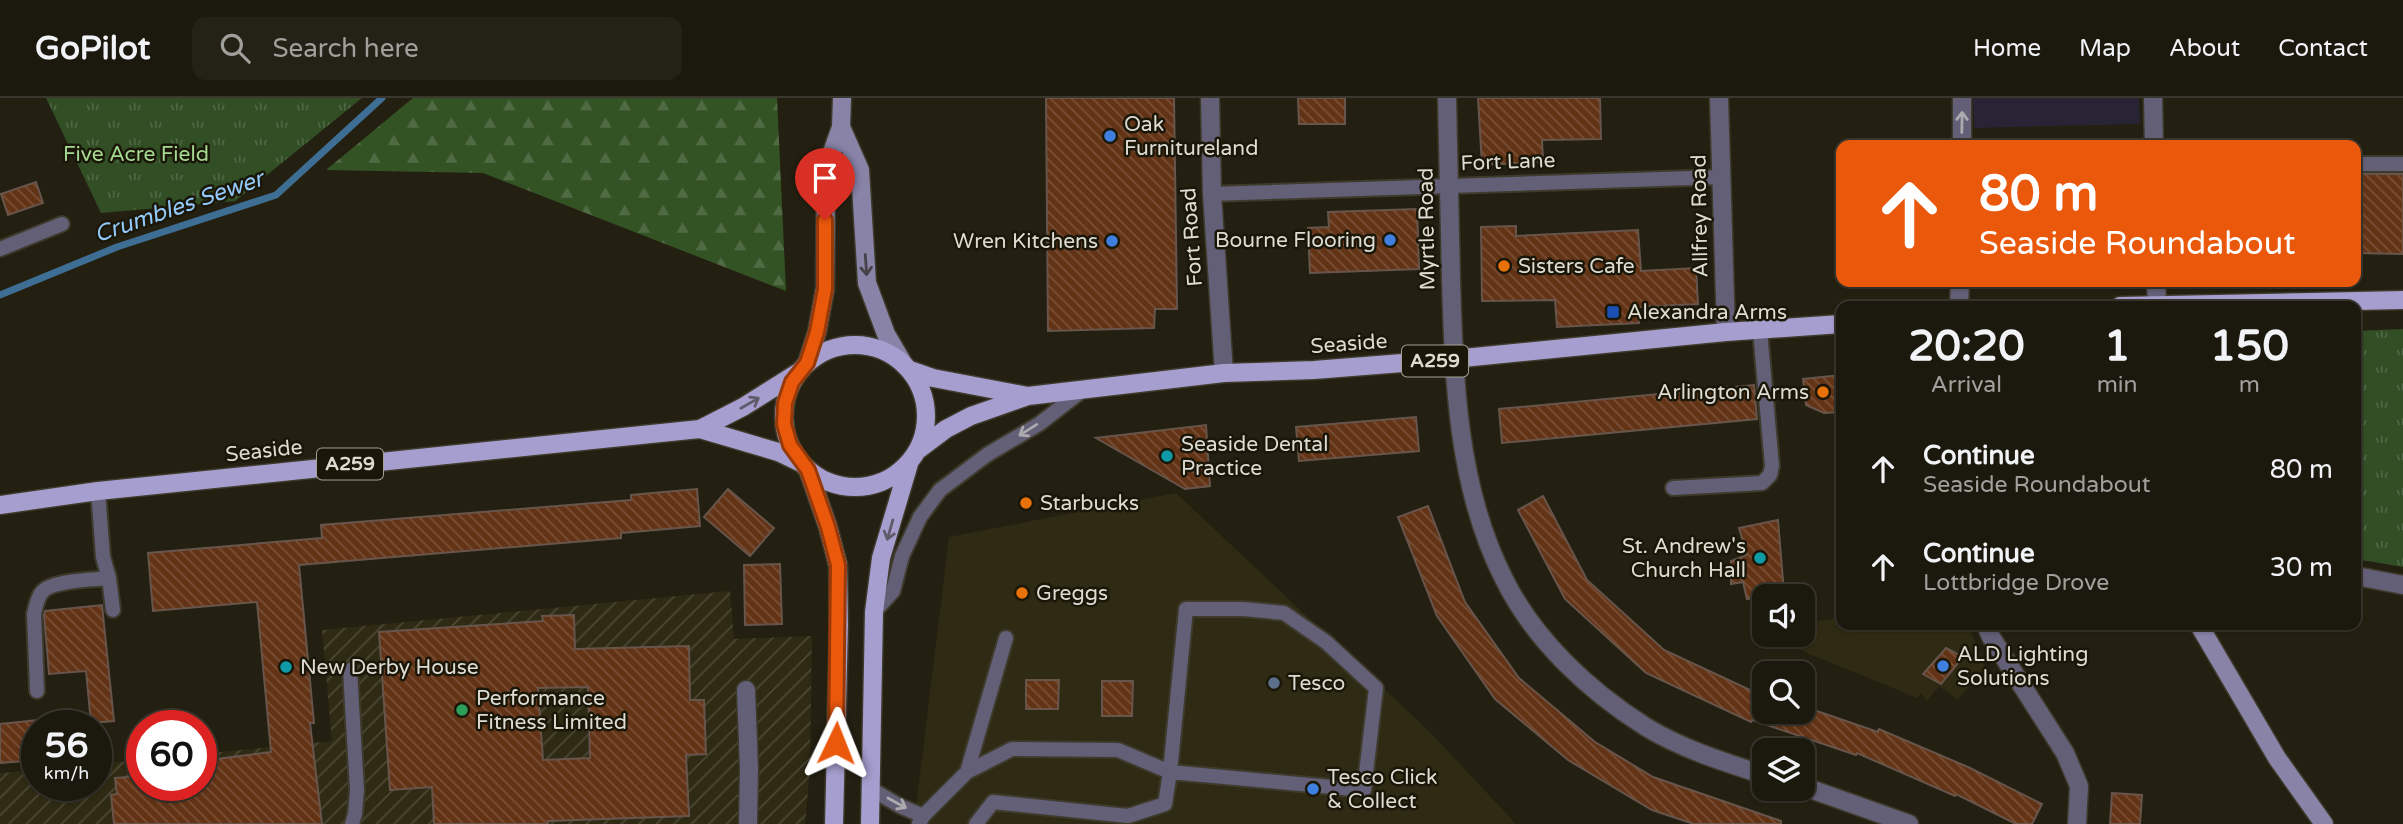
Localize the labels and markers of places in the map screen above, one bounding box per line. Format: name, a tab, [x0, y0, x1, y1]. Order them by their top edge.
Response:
place label: Oak Furnitureland	[1124, 112, 1258, 161]
marker: Oak Furnitureland	[1102, 128, 1118, 144]
pin	[795, 148, 855, 220]
place label: Bourne Flooring	[1215, 228, 1376, 253]
place label: Wren Kitchens	[953, 229, 1098, 254]
marker: Bourne Flooring	[1382, 232, 1398, 248]
marker: Wren Kitchens	[1104, 233, 1120, 249]
place label: Sisters Cafe	[1518, 254, 1635, 279]
marker: Sisters Cafe	[1496, 258, 1512, 274]
place label: Alexandra Arms	[1627, 300, 1787, 325]
marker: Alexandra Arms	[1605, 304, 1621, 320]
place label: Arlington Arms	[1657, 380, 1809, 405]
marker: Arlington Arms	[1815, 384, 1831, 400]
place label: Seaside Dental Practice	[1181, 432, 1328, 481]
marker: Seaside Dental Practice	[1159, 448, 1175, 464]
place label: Starbucks	[1040, 491, 1139, 516]
marker: Starbucks	[1018, 495, 1034, 511]
place label: St. Andrew's Church Hall	[1622, 534, 1746, 583]
marker: St. Andrew's Church Hall	[1752, 550, 1768, 566]
place label: Greggs	[1036, 581, 1108, 606]
marker: Greggs	[1014, 585, 1030, 601]
place label: ALD Lighting Solutions	[1957, 642, 2088, 691]
place label: New Derby House	[300, 655, 479, 680]
marker: ALD Lighting Solutions	[1935, 658, 1951, 674]
marker: New Derby House	[278, 659, 294, 675]
place label: Tesco	[1288, 671, 1345, 696]
marker: Tesco	[1266, 675, 1282, 691]
place label: Performance Fitness Limited	[476, 686, 627, 735]
marker: Performance Fitness Limited	[454, 702, 470, 718]
place label: Tesco Click & Collect	[1327, 765, 1437, 814]
marker: Tesco Click & Collect	[1305, 781, 1321, 797]

